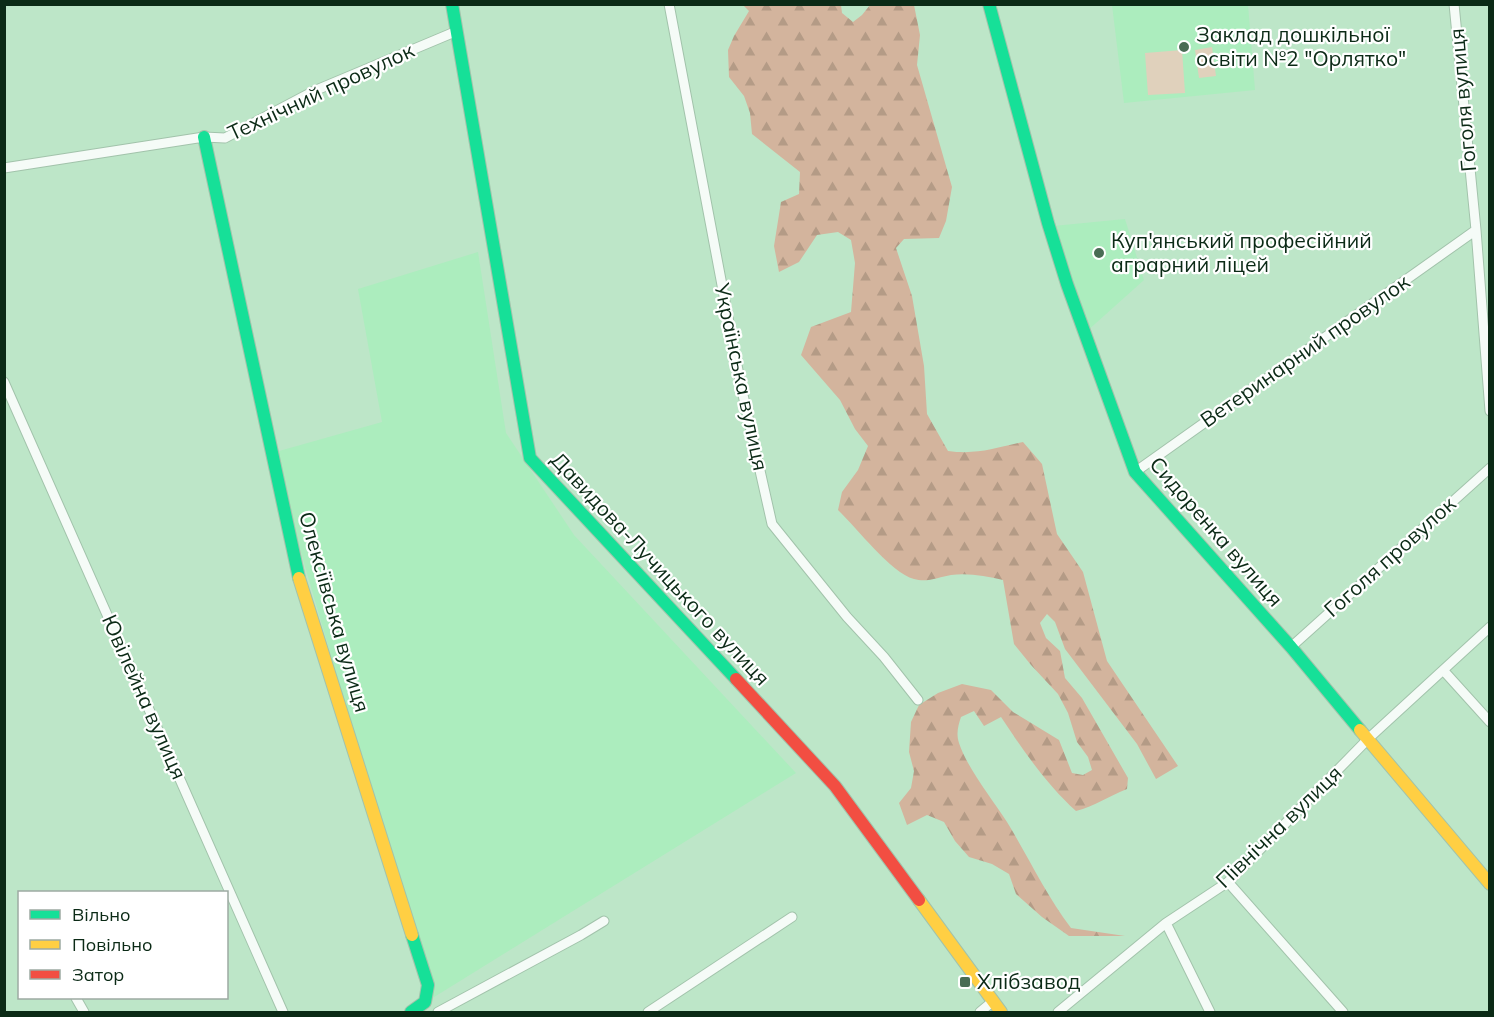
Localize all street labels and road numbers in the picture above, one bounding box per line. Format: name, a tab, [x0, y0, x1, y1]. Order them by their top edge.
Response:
street label: Гоголя вулиця	[1443, 27, 1481, 173]
street label: Технічний провулок	[223, 36, 418, 146]
street label: Ветеринарний провулок	[1195, 268, 1415, 432]
street label: Українська вулиця	[709, 280, 775, 473]
street label: Давидова-Лучицького вулиця	[546, 446, 776, 690]
street label: Сидоренка вулиця	[1145, 451, 1289, 612]
street label: Гоголя провулок	[1318, 490, 1461, 622]
street label: Олексіївська вулиця	[294, 508, 376, 715]
street label: Ювілейна вулиця	[97, 610, 193, 783]
street label: Північна вулиця	[1210, 760, 1347, 893]

